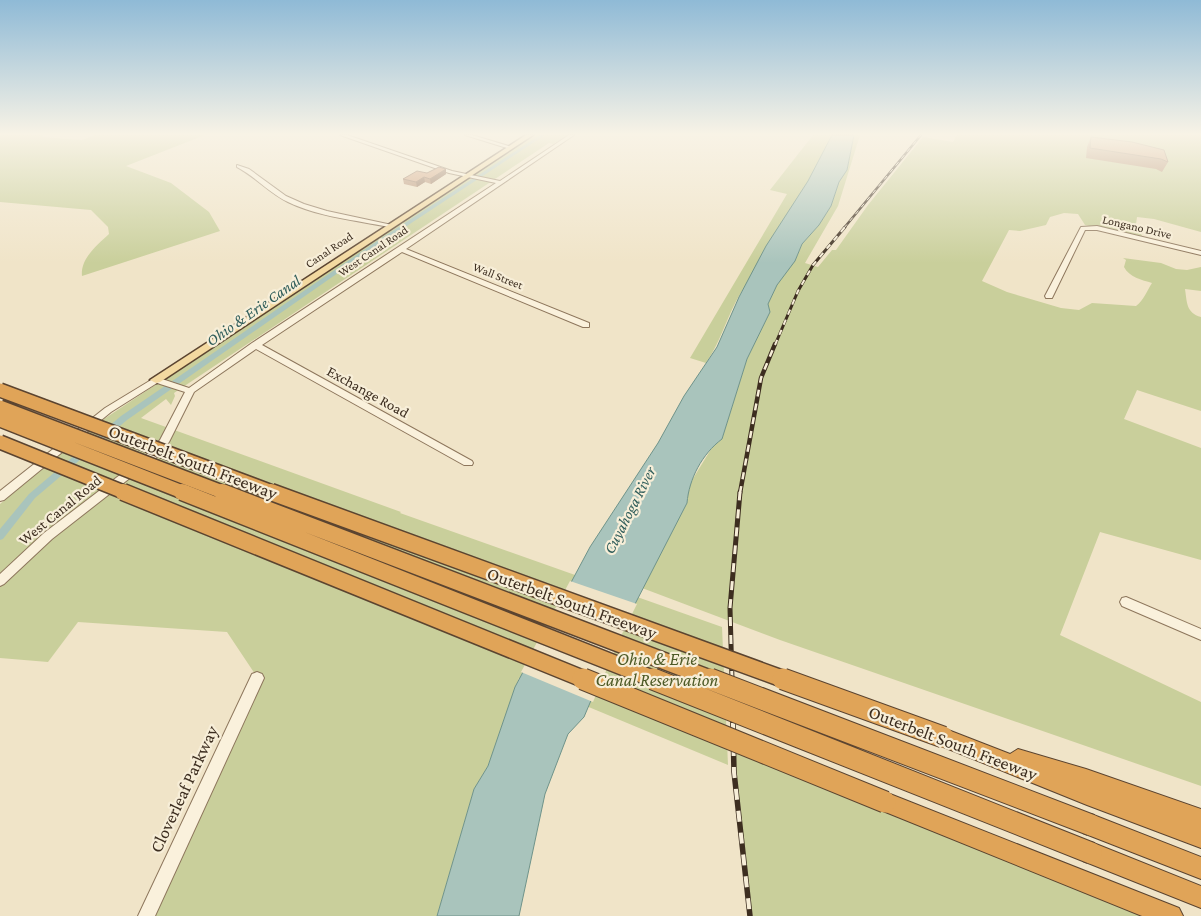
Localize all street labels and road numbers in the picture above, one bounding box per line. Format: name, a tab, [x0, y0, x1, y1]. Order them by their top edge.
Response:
street label: Longano Drive	[1101, 212, 1173, 242]
street label: West Canal Road	[335, 222, 411, 279]
street label: Canal Road	[303, 229, 356, 271]
street label: Wall Street	[471, 260, 526, 293]
street label: Exchange Road	[324, 363, 412, 422]
street label: Outerbelt South Freeway	[106, 421, 281, 504]
street label: West Canal Road	[16, 472, 104, 548]
street label: Outerbelt South Freeway	[484, 563, 660, 643]
street label: Outerbelt South Freeway	[866, 702, 1041, 785]
street label: Cloverleaf Parkway	[146, 722, 222, 856]

